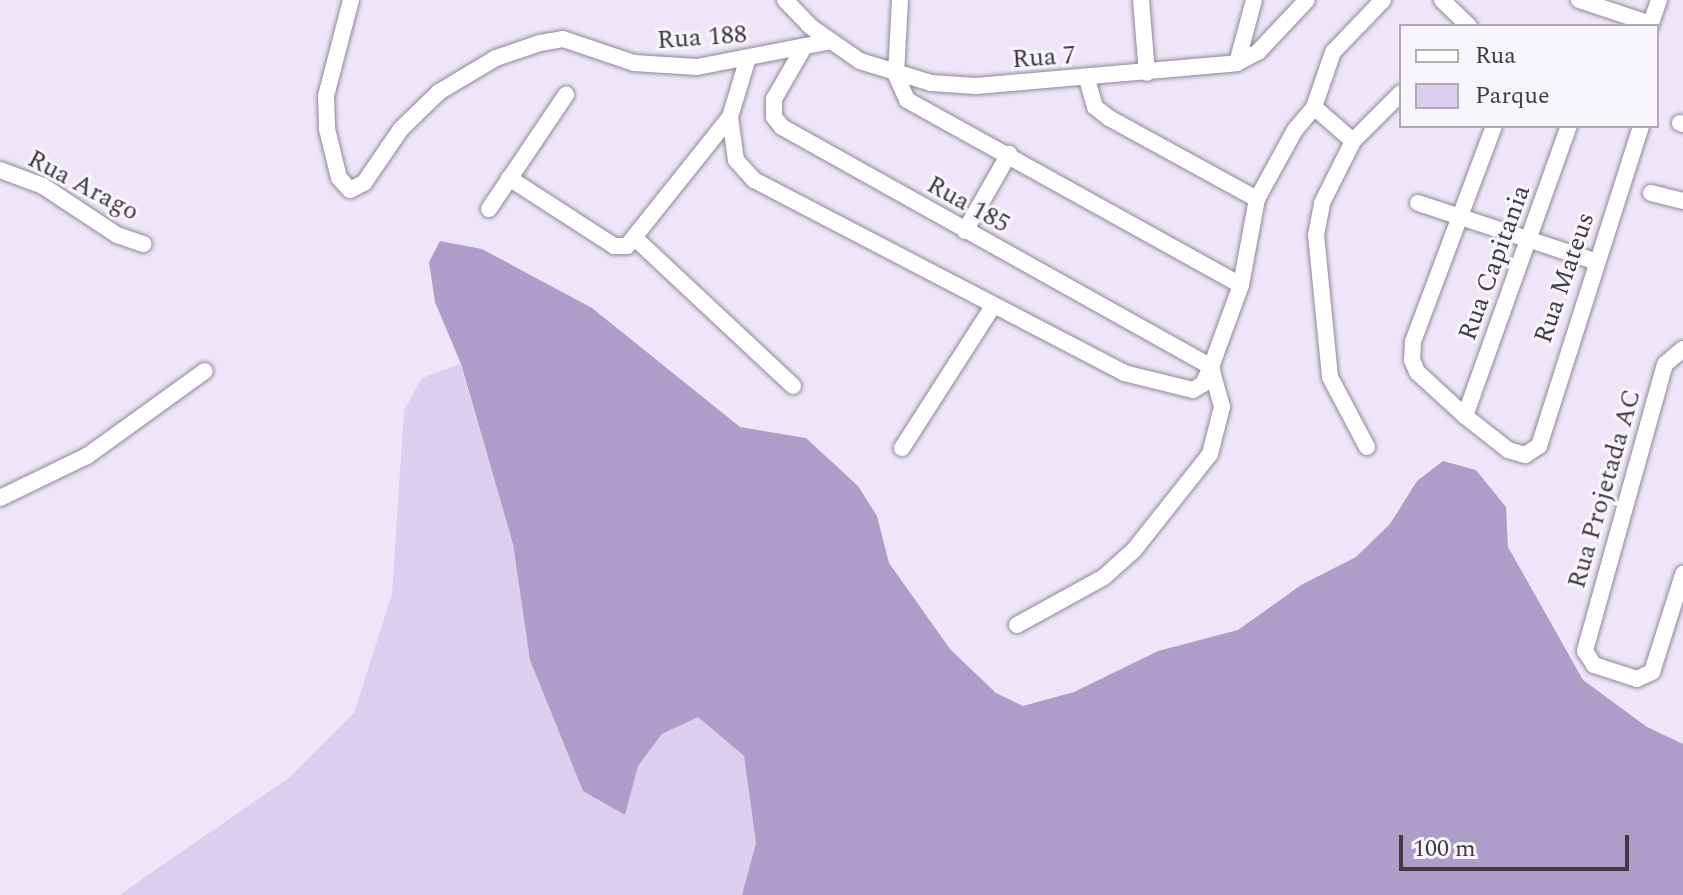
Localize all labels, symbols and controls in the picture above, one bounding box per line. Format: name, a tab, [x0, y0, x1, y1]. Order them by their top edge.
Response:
street label: Rua 188	[656, 19, 748, 57]
legend	[1399, 24, 1659, 128]
text: Rua	[1475, 38, 1516, 74]
street label: Rua 7	[1011, 40, 1077, 76]
text: Parque	[1475, 78, 1550, 114]
street label: Rua Arago	[22, 144, 144, 228]
street label: Rua 185	[921, 170, 1015, 240]
street label: Rua Capitania	[1452, 181, 1538, 345]
street label: Rua Mateus	[1528, 209, 1602, 347]
street label: Rua Projetada AC	[1562, 386, 1648, 592]
scale bar	[1403, 819, 1633, 869]
text: 100 m	[1413, 831, 1476, 867]

